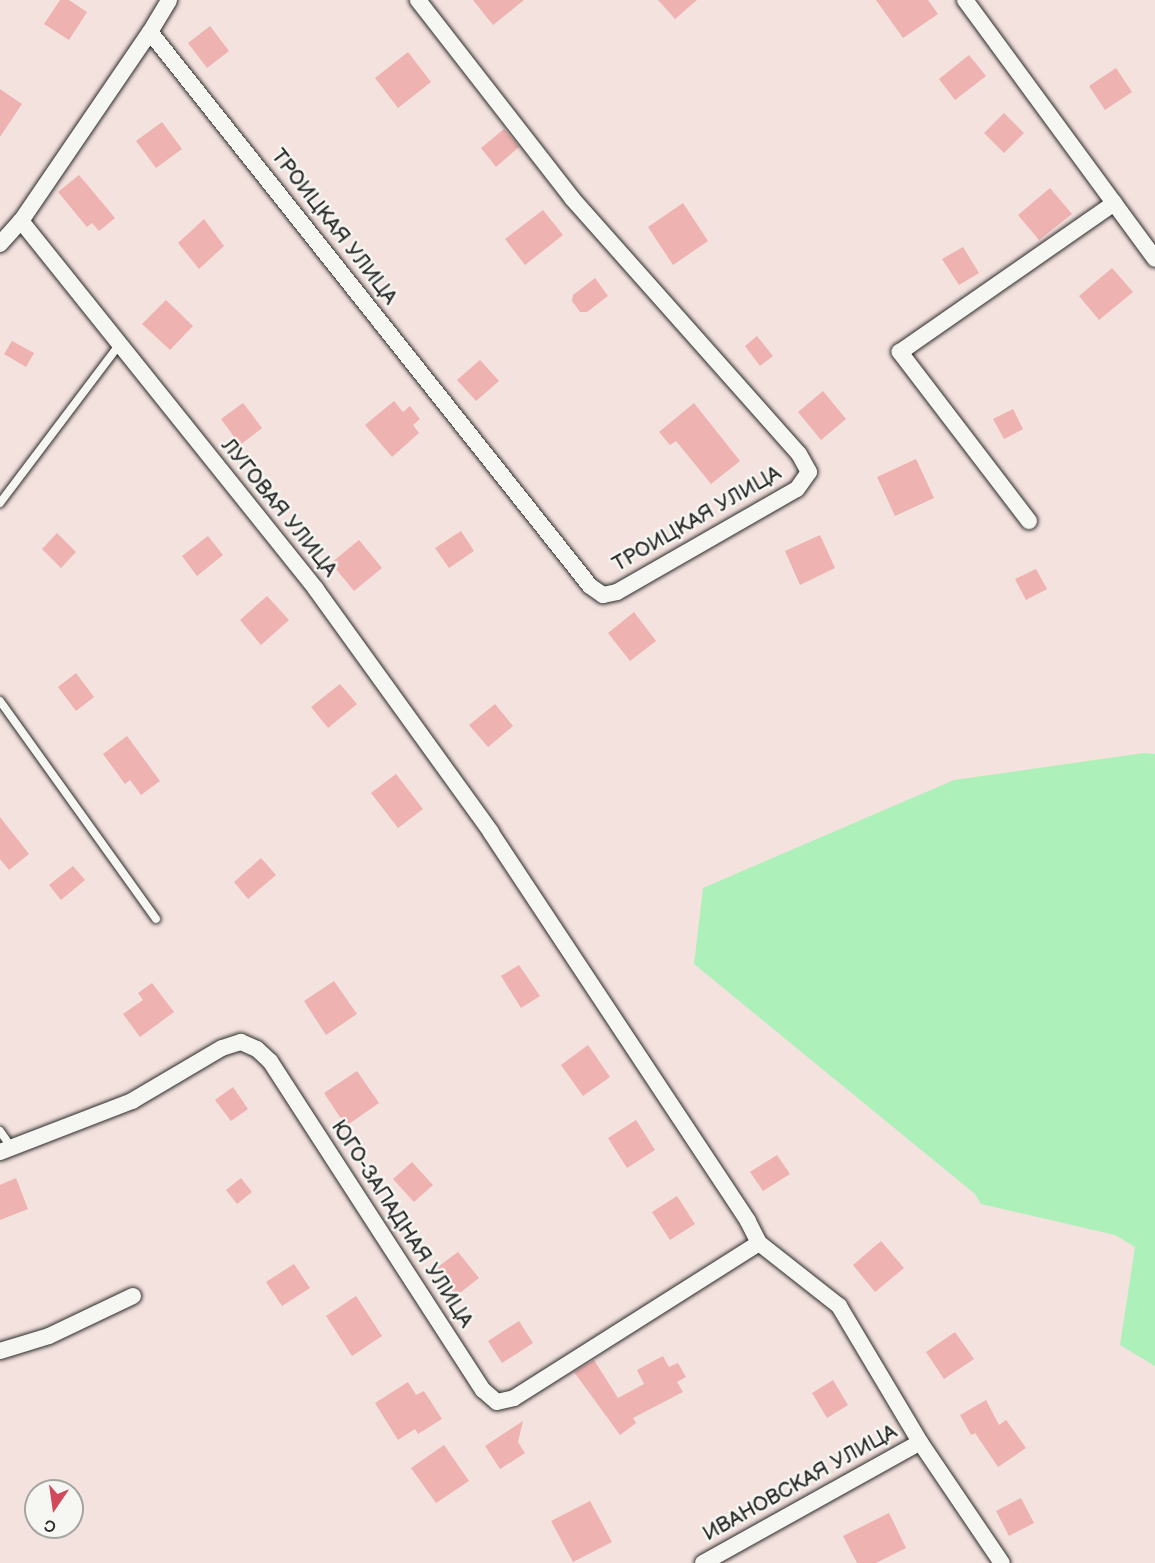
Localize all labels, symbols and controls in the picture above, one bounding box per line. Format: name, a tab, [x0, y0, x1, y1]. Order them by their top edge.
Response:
street label: ТРОИЦКАЯ УЛИЦА	[265, 144, 403, 310]
street label: ЛУГОВАЯ УЛИЦА	[216, 434, 342, 582]
street label: ТРОИЦКАЯ УЛИЦА	[608, 461, 786, 577]
street label: ЮГО-ЗАПАДНАЯ УЛИЦА	[325, 1116, 479, 1332]
street label: ИВАНОВСКАЯ УЛИЦА	[699, 1419, 901, 1547]
north arrow	[24, 1479, 84, 1539]
text: С	[43, 1515, 58, 1536]

